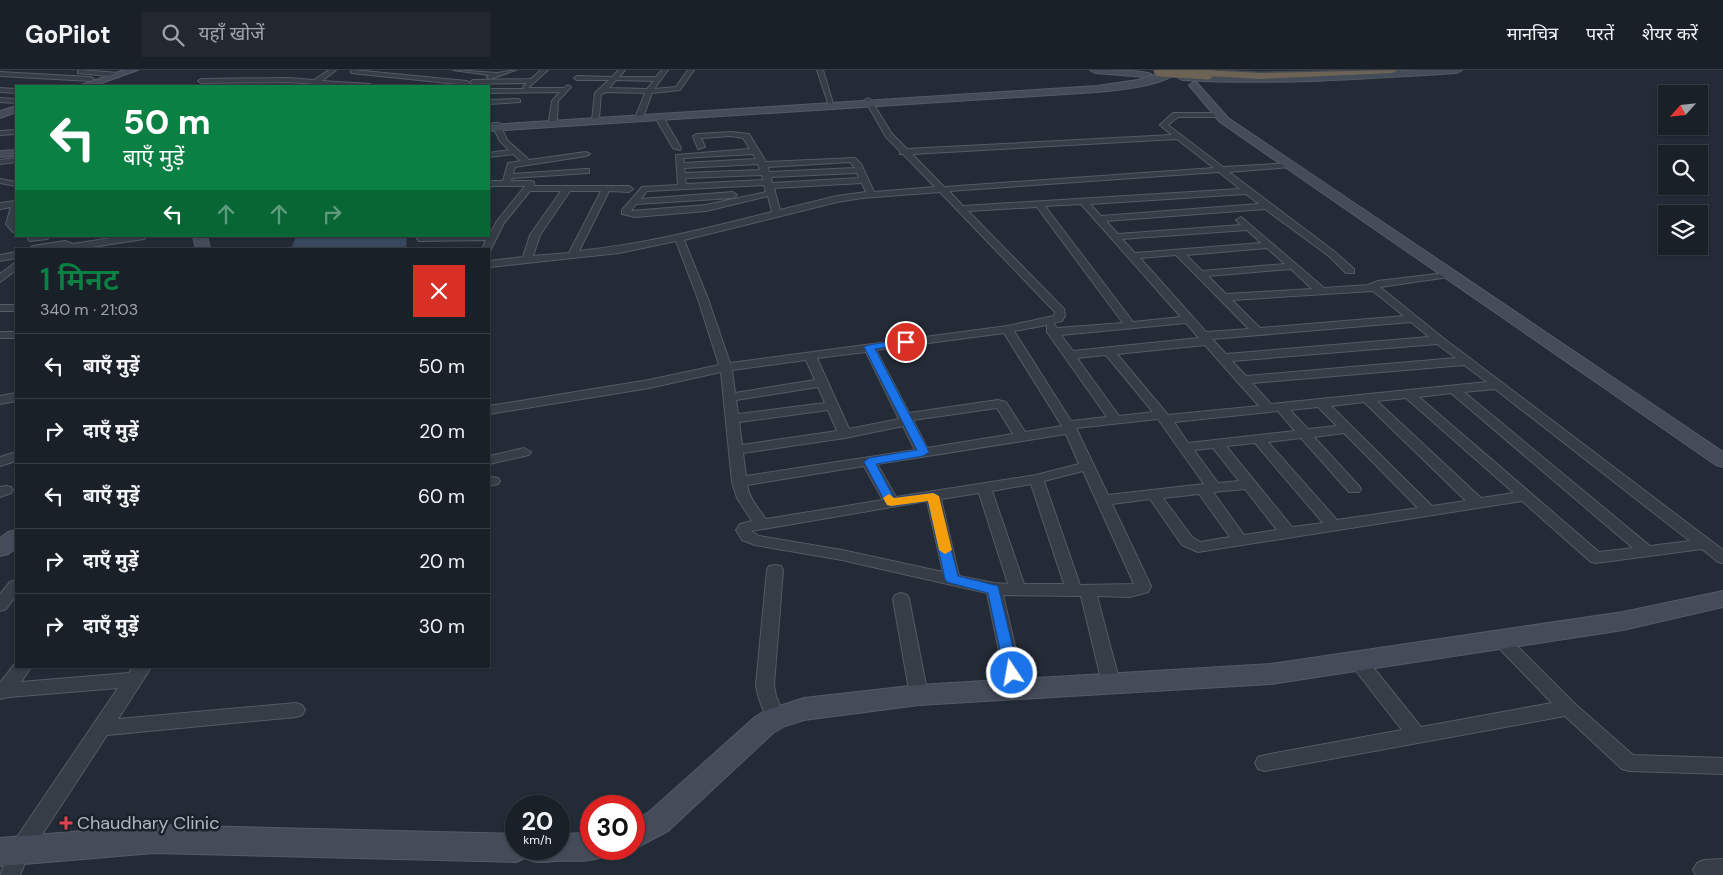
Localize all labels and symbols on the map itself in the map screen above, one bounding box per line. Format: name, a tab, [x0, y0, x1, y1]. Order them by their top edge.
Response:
north arrow	[1658, 85, 1708, 135]
pin	[885, 321, 927, 363]
position arrow	[985, 646, 1037, 698]
speed limit sign: 30	[580, 795, 645, 860]
place label: Chaudhary Clinic	[77, 811, 219, 835]
marker: Chaudhary Clinic	[59, 816, 73, 830]

